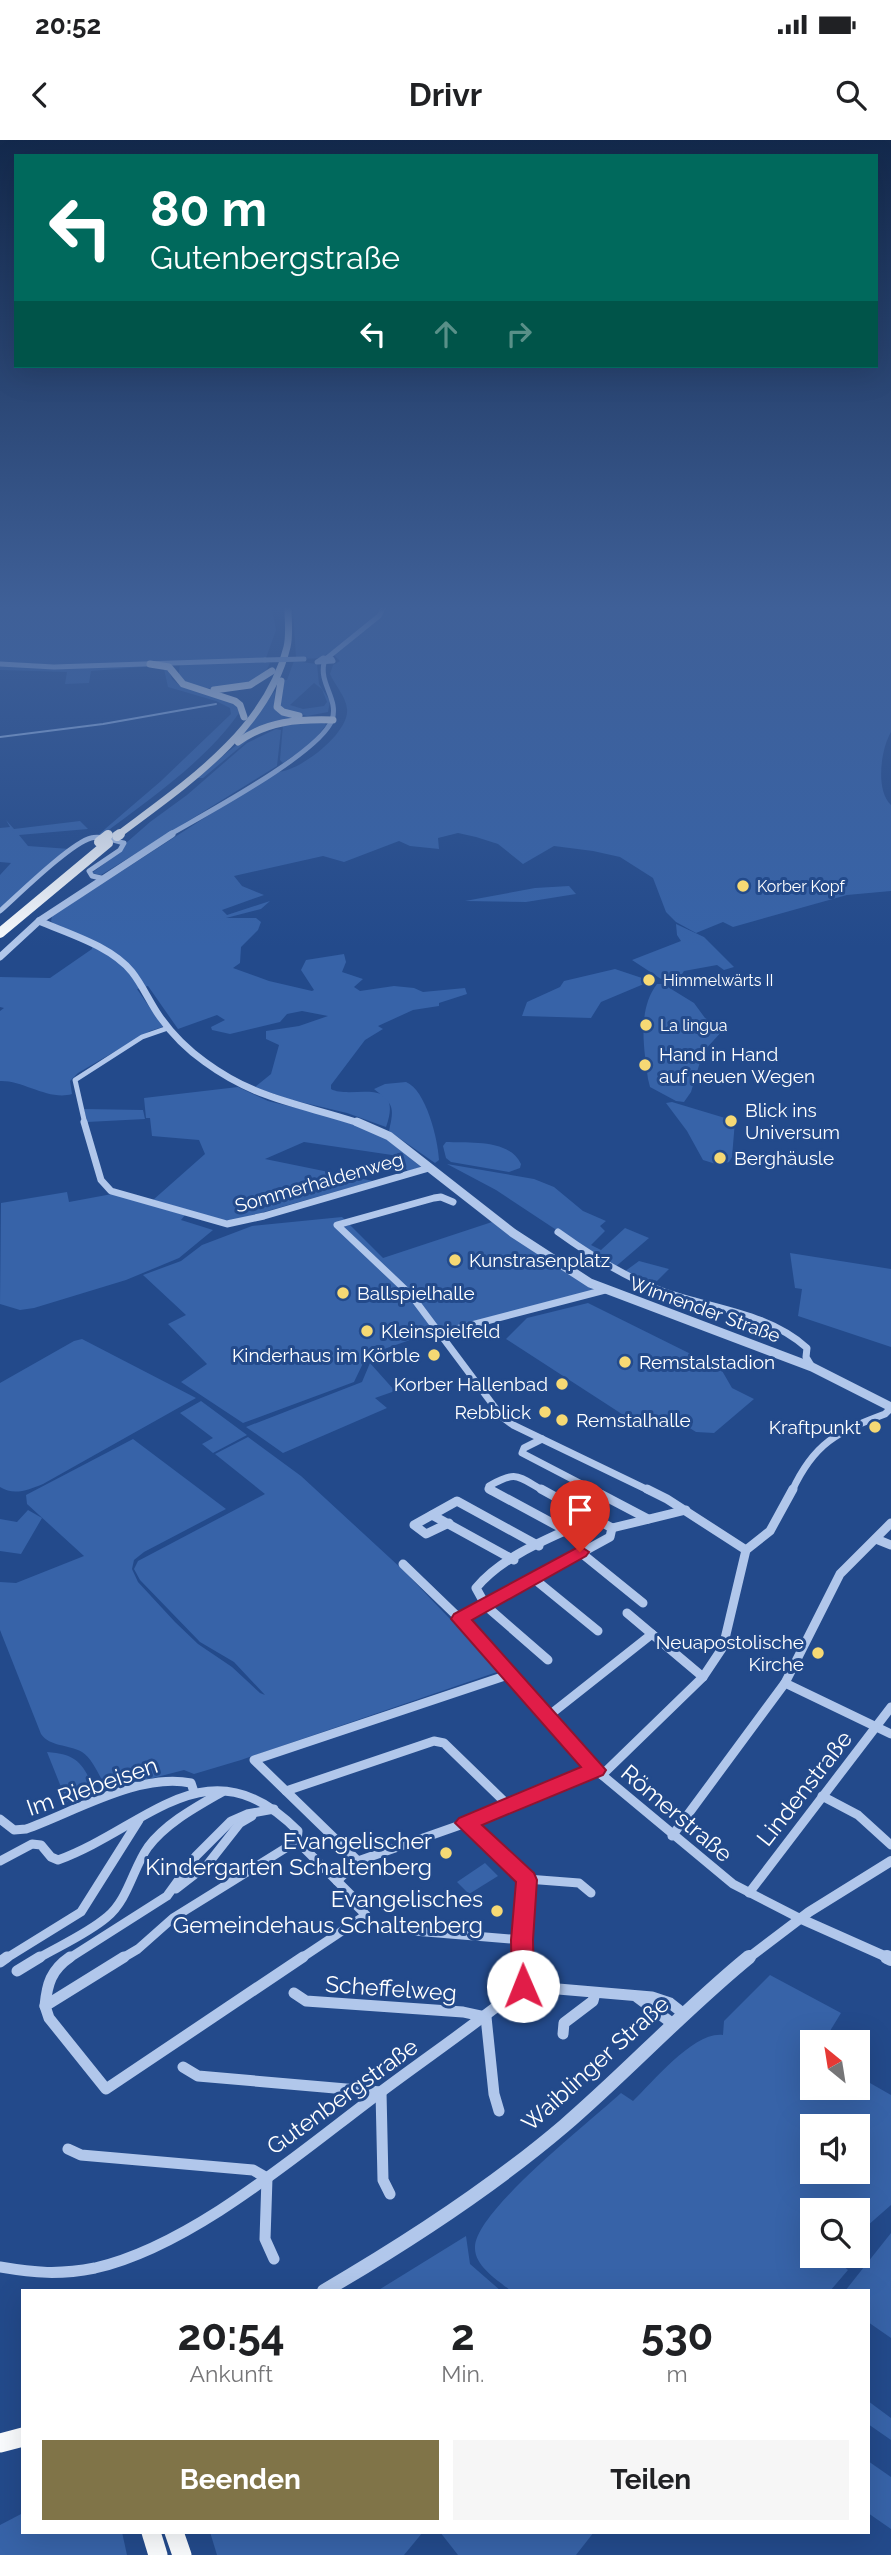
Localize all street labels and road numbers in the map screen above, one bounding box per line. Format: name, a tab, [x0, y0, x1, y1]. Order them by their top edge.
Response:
street label: Sommerhaldenweg	[232, 1147, 406, 1217]
street label: Winnender Straße	[627, 1272, 783, 1346]
street label: Lindenstraße	[751, 1725, 857, 1851]
street label: Im Riebeisen	[23, 1751, 161, 1821]
street label: Römerstraße	[616, 1759, 738, 1867]
street label: Scheffelweg	[324, 1970, 458, 2006]
street label: Waiblinger Straße	[516, 1990, 674, 2136]
street label: Gutenbergstraße	[261, 2032, 423, 2160]

